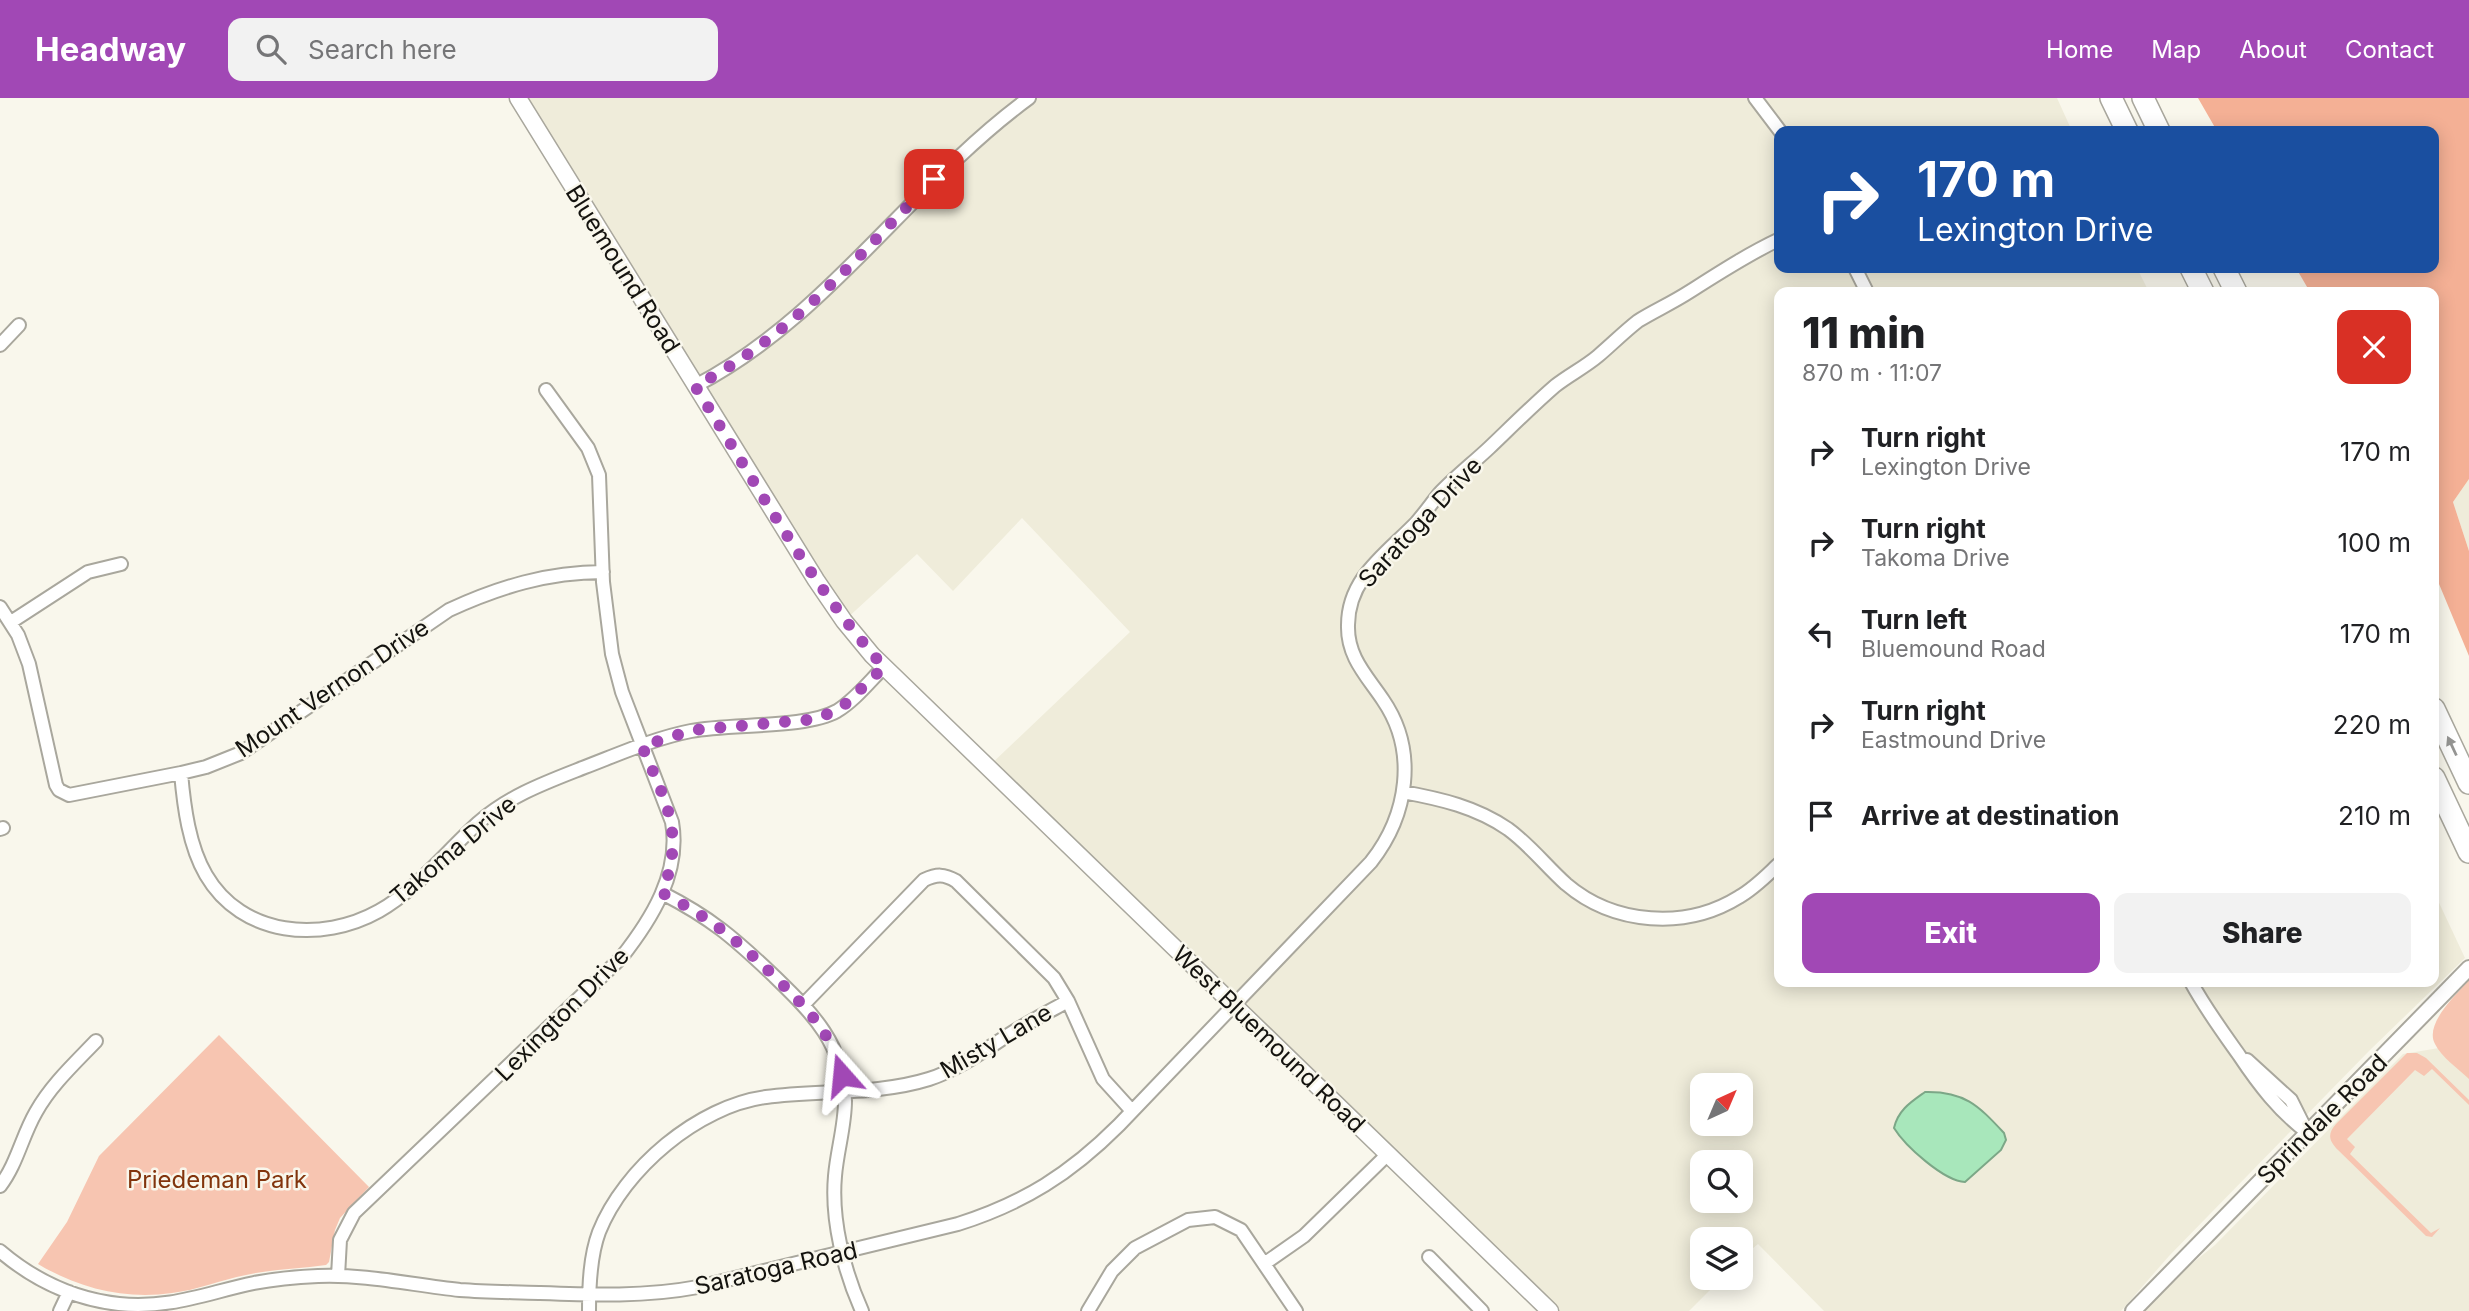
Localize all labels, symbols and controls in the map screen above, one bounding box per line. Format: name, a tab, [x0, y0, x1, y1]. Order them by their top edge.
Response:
search box	[228, 18, 718, 81]
text: Headway	[35, 29, 186, 69]
icon: search	[252, 30, 290, 68]
text: Search here	[308, 34, 457, 65]
text: Home	[2046, 35, 2113, 64]
text: Map	[2151, 35, 2201, 64]
text: About	[2239, 35, 2307, 64]
text: Contact	[2345, 35, 2434, 64]
pin	[904, 149, 964, 209]
text: 170 m	[1917, 150, 2055, 209]
icon: right	[1802, 154, 1893, 245]
icon: arrive	[915, 160, 953, 198]
street label: Bluemound Road	[560, 180, 686, 358]
text: Lexington Drive	[1917, 210, 2153, 249]
text: 11 min	[1802, 307, 1926, 358]
button: close	[2337, 310, 2411, 384]
text: 870 m · 11:07	[1802, 359, 1942, 387]
text: Turn right	[1861, 422, 1986, 453]
icon: right	[1802, 433, 1840, 471]
text: 170 m	[2340, 436, 2411, 467]
street label: Saratoga Drive	[1352, 451, 1488, 593]
text: Lexington Drive	[1861, 453, 2031, 481]
text: Turn right	[1861, 513, 1986, 544]
icon: right	[1802, 524, 1840, 562]
text: 100 m	[2338, 527, 2411, 558]
text: Takoma Drive	[1861, 544, 2010, 572]
text: Turn left	[1861, 604, 1967, 635]
street label: Mount Vernon Drive	[230, 613, 434, 763]
icon: left	[1802, 615, 1840, 653]
text: 170 m	[2340, 618, 2411, 649]
text: Bluemound Road	[1861, 635, 2046, 663]
text: Turn right	[1861, 695, 1986, 726]
icon: right	[1802, 706, 1840, 744]
text: 220 m	[2333, 709, 2411, 740]
text: Eastmound Drive	[1861, 726, 2046, 754]
one-way arrow	[2446, 736, 2457, 756]
street label: Takoma Drive	[384, 789, 522, 911]
icon: arrive	[1802, 797, 1840, 835]
text: Arrive at destination	[1861, 800, 2120, 831]
text: 210 m	[2338, 800, 2411, 831]
button: Exit	[1802, 893, 2100, 973]
button: Share	[2114, 893, 2411, 973]
street label: West Bluemound Road	[1167, 939, 1371, 1139]
street label: Lexington Drive	[489, 941, 635, 1087]
street label: Misty Lane	[935, 997, 1057, 1085]
position arrow	[805, 1038, 879, 1112]
street label: Sprindale Road	[2251, 1048, 2393, 1190]
north arrow	[1690, 1073, 1754, 1136]
map controls	[1690, 1073, 1753, 1290]
button: search	[1690, 1150, 1753, 1213]
park label: Priedeman Park	[127, 1165, 307, 1194]
button: layers	[1690, 1227, 1753, 1290]
street label: Saratoga Road	[692, 1235, 860, 1301]

